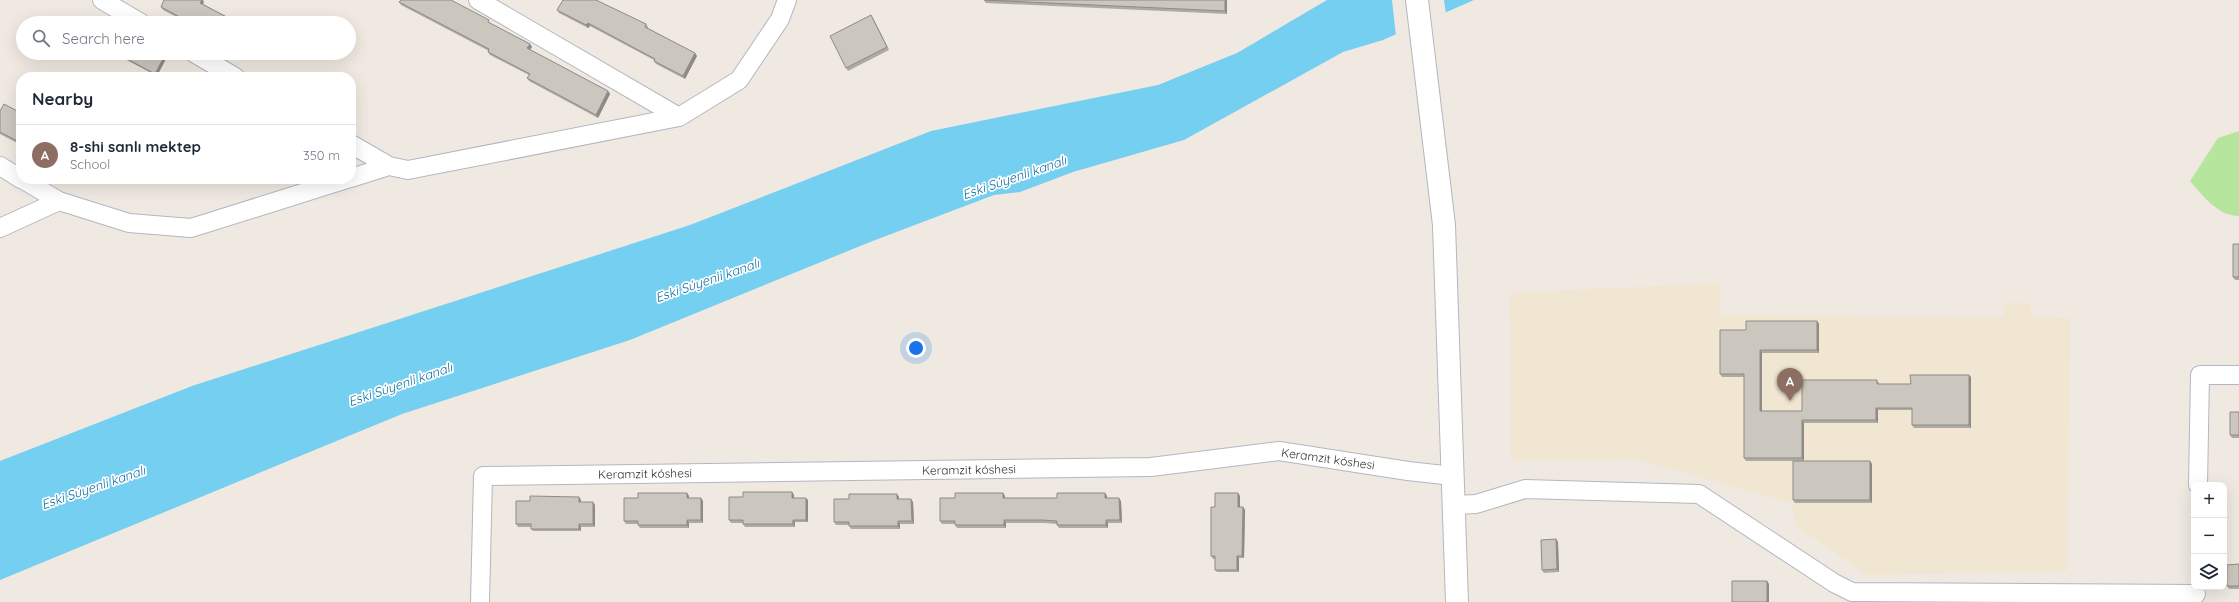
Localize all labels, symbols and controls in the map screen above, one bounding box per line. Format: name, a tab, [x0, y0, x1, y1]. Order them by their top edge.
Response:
search box	[16, 16, 356, 60]
icon: search	[30, 27, 52, 49]
text: Search here	[62, 29, 145, 48]
text: Nearby	[32, 88, 93, 109]
text: 8-shi sanlı mektep	[70, 137, 201, 156]
text: A	[41, 147, 49, 163]
text: 350 m	[303, 147, 340, 163]
water label: Eski Súyenli kanalı	[960, 151, 1069, 202]
text: School	[70, 156, 110, 172]
water label: Eski Súyenli kanalı	[653, 254, 762, 305]
your location	[906, 338, 926, 358]
water label: Eski Súyenli kanalı	[346, 358, 455, 409]
pin: A	[1777, 368, 1803, 401]
street label: Keramzit kóshesi	[1280, 445, 1376, 472]
water label: Eski Súyenli kanalı	[39, 461, 148, 512]
street label: Keramzit kóshesi	[922, 461, 1016, 478]
street label: Keramzit kóshesi	[598, 465, 692, 482]
map controls	[2191, 482, 2227, 590]
button: +	[2191, 482, 2227, 518]
button: −	[2191, 518, 2227, 554]
button: layers	[2191, 554, 2227, 590]

